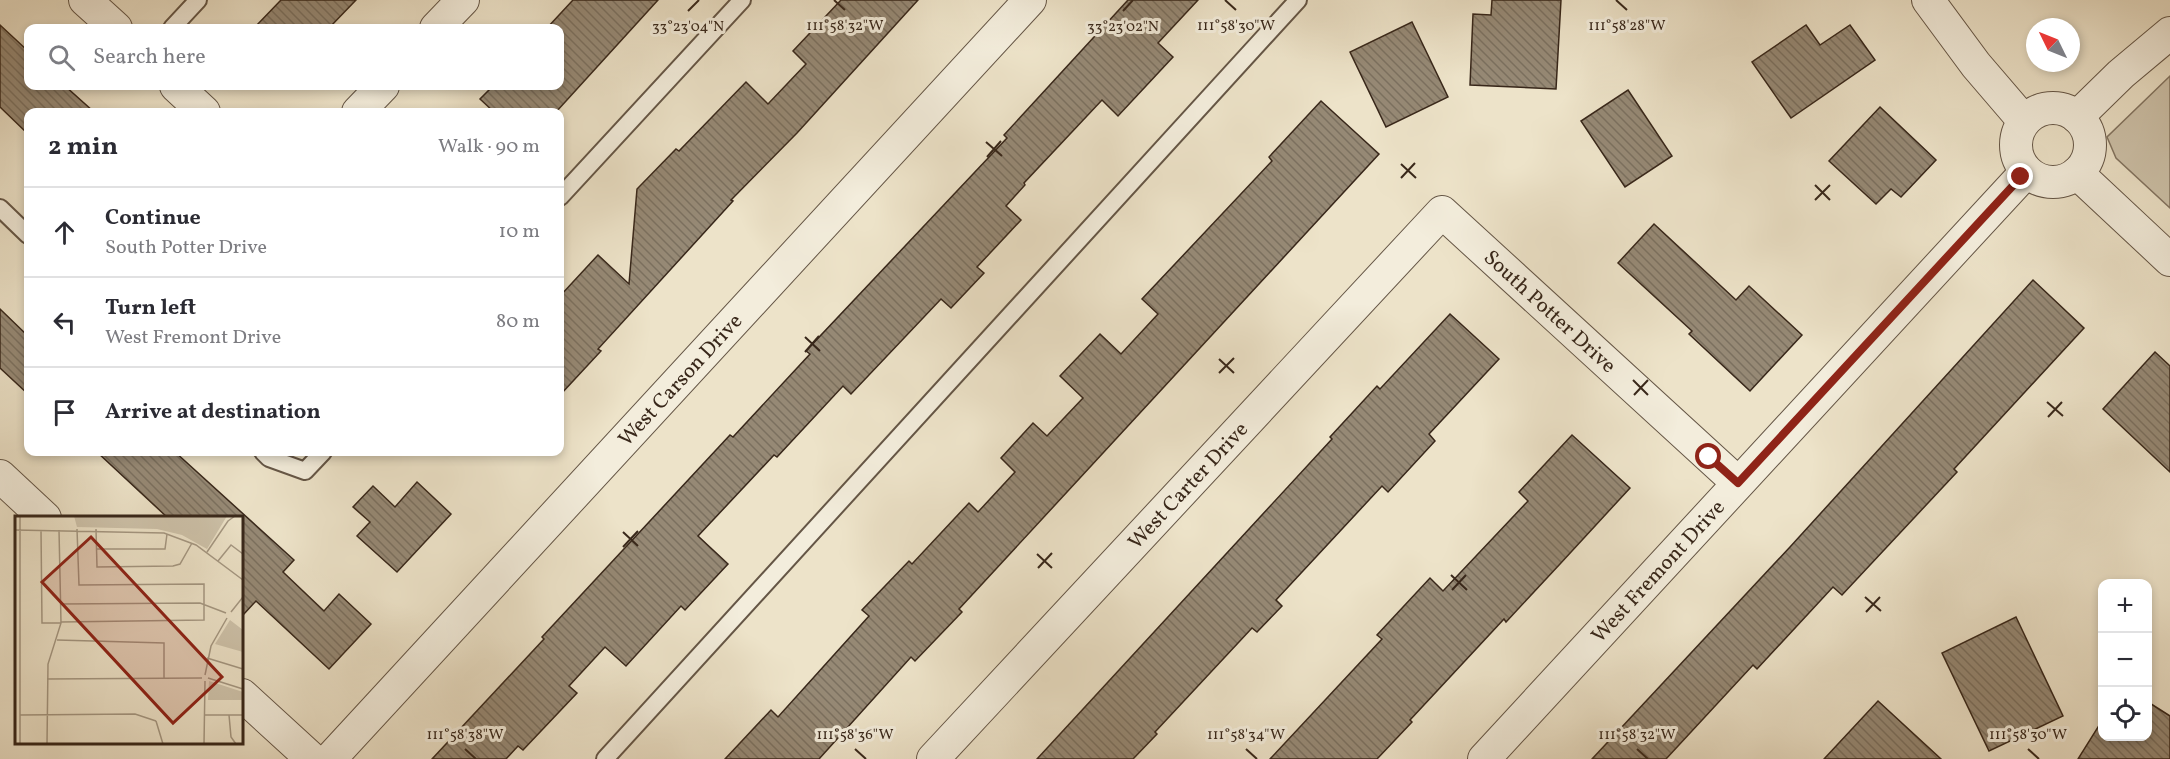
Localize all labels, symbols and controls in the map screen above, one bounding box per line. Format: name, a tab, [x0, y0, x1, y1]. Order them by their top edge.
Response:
text: 111°58'32"W	[806, 16, 884, 37]
text: 111°58'30"W	[1197, 16, 1275, 37]
text: 111°58'28"W	[1588, 16, 1666, 37]
text: 33°23'04"N	[652, 17, 724, 38]
text: 33°23'02"N	[1087, 17, 1159, 38]
north arrow	[2026, 18, 2080, 72]
search box	[24, 24, 564, 90]
icon: search	[45, 41, 78, 74]
text: Search here	[93, 42, 206, 73]
text: 2 min	[48, 129, 118, 165]
text: Walk · 90 m	[438, 133, 540, 161]
route end	[2007, 163, 2033, 189]
text: Continue	[105, 203, 201, 234]
icon: ahead	[48, 216, 81, 249]
text: 10 m	[499, 218, 540, 246]
text: South Potter Drive	[105, 234, 267, 262]
street label: South Potter Drive	[1477, 244, 1622, 380]
text: Turn left	[105, 293, 196, 324]
icon: left	[48, 306, 81, 339]
text: 80 m	[496, 308, 540, 336]
street label: West Carson Drive	[612, 308, 750, 453]
text: West Fremont Drive	[105, 324, 281, 352]
icon: arrive	[48, 396, 81, 429]
text: Arrive at destination	[105, 397, 321, 428]
street label: West Carter Drive	[1122, 416, 1256, 556]
route start	[1695, 443, 1721, 469]
street label: West Fremont Drive	[1585, 494, 1732, 650]
inset map	[15, 516, 243, 744]
map controls	[2098, 579, 2152, 741]
button: +	[2098, 579, 2152, 633]
button: −	[2098, 633, 2152, 687]
button: locate	[2098, 687, 2152, 741]
text: 111°58'38"W	[426, 725, 504, 746]
text: 111°58'36"W	[816, 725, 894, 746]
text: 111°58'34"W	[1207, 725, 1285, 746]
text: 111°58'32"W	[1598, 725, 1676, 746]
text: 111°58'30"W	[1989, 725, 2067, 746]

